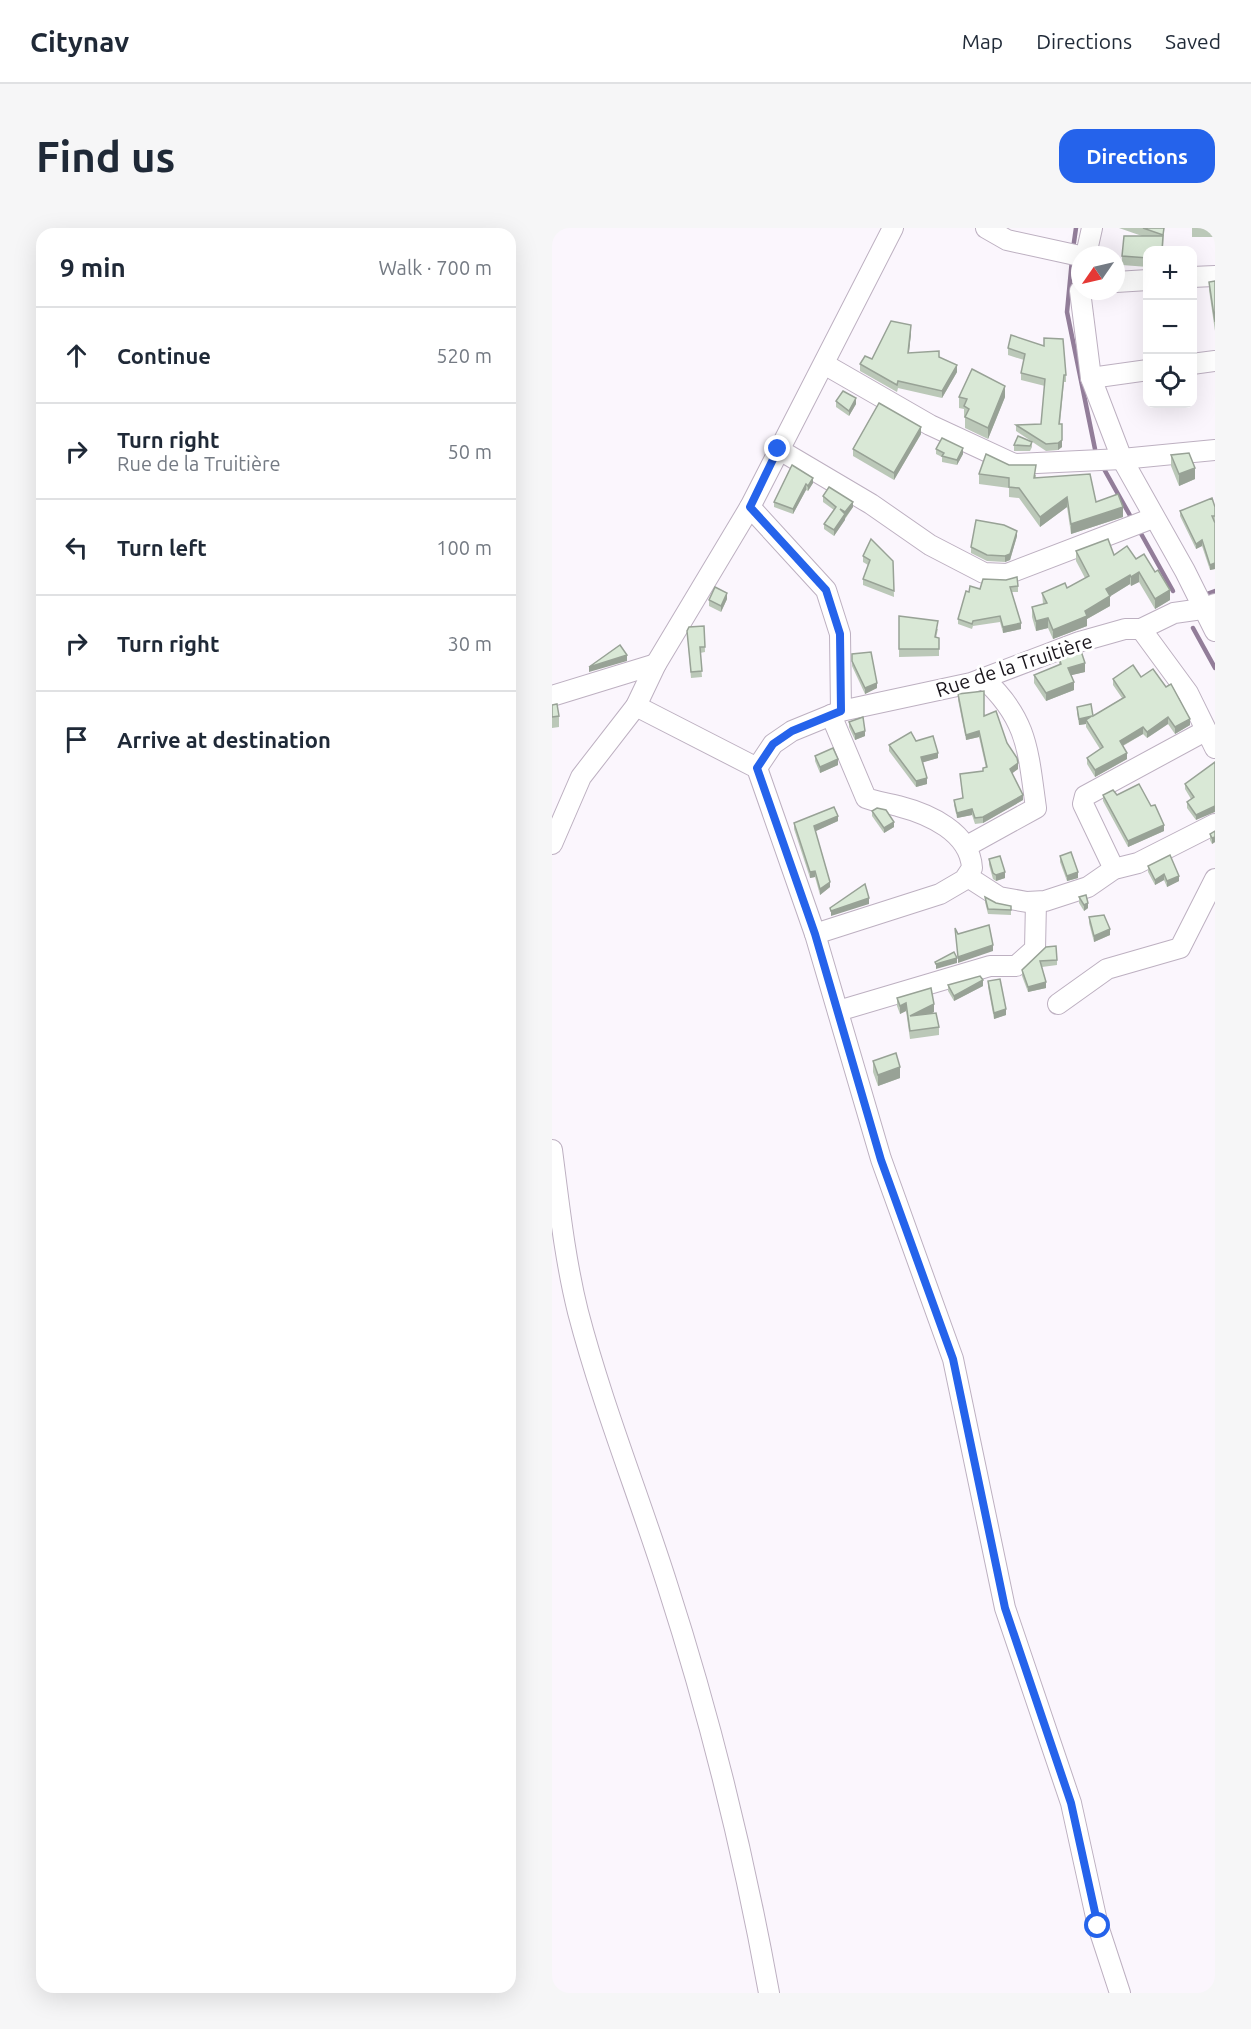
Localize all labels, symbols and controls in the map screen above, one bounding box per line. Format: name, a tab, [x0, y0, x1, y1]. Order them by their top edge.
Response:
text: Citynav	[30, 26, 129, 57]
text: Map	[962, 29, 1003, 53]
text: Directions	[1036, 29, 1132, 53]
text: Saved	[1165, 29, 1221, 53]
button: Directions	[1059, 129, 1215, 183]
text: Find us	[36, 133, 175, 180]
north arrow	[1071, 246, 1125, 300]
map controls	[1143, 246, 1197, 408]
button: +	[1143, 246, 1197, 300]
text: 9 min	[60, 253, 126, 282]
text: Walk · 700 m	[379, 256, 492, 279]
button: −	[1143, 300, 1197, 354]
icon: ahead	[60, 339, 93, 372]
text: Continue	[117, 343, 211, 368]
text: 520 m	[436, 344, 492, 367]
button: locate	[1143, 354, 1197, 408]
text: Turn right	[117, 427, 219, 452]
icon: right	[60, 435, 93, 468]
route end	[764, 435, 790, 461]
text: 50 m	[448, 440, 492, 463]
text: Rue de la Truitière	[117, 452, 281, 475]
icon: left	[60, 531, 93, 564]
text: Turn left	[117, 535, 207, 560]
text: 100 m	[436, 536, 492, 559]
icon: right	[60, 627, 93, 660]
street label: Rue de la Truitière	[933, 629, 1095, 701]
text: Turn right	[117, 631, 219, 656]
text: 30 m	[448, 632, 492, 655]
icon: arrive	[60, 723, 93, 756]
text: Arrive at destination	[117, 727, 331, 752]
route start	[1084, 1912, 1110, 1938]

